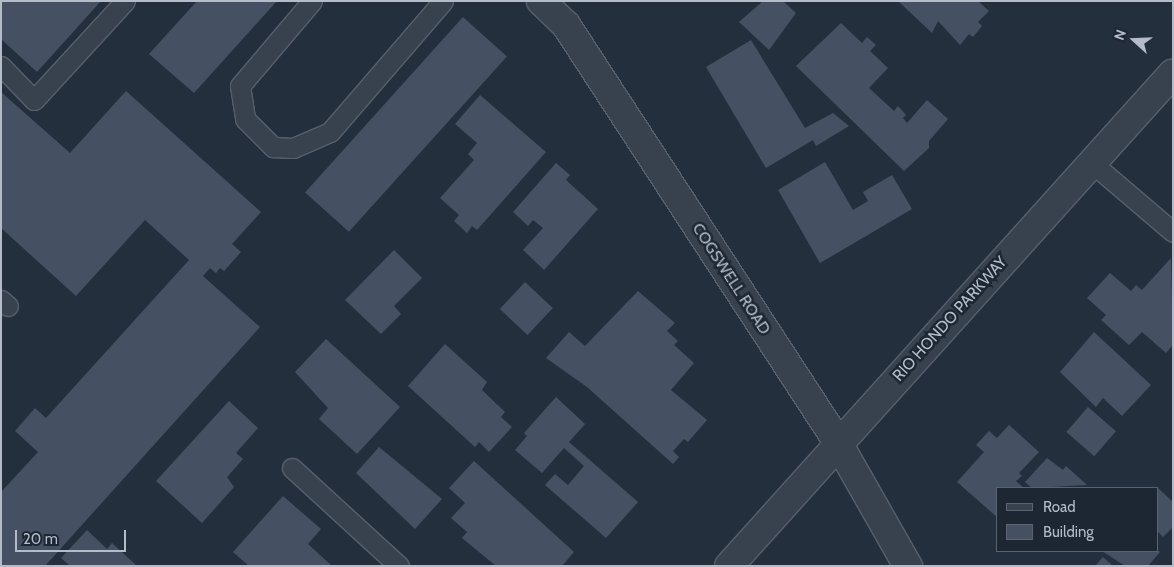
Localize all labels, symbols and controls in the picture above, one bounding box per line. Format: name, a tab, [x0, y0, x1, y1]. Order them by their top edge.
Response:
north arrow	[1109, 15, 1159, 65]
text: N	[1110, 27, 1130, 43]
street label: COGSWELL ROAD	[688, 220, 774, 338]
street label: RIO HONDO PARKWAY	[889, 253, 1011, 385]
legend	[996, 487, 1159, 552]
text: Road	[1043, 498, 1076, 516]
scale bar	[18, 520, 129, 552]
text: Building	[1043, 523, 1094, 541]
text: 20 m	[23, 530, 58, 548]

